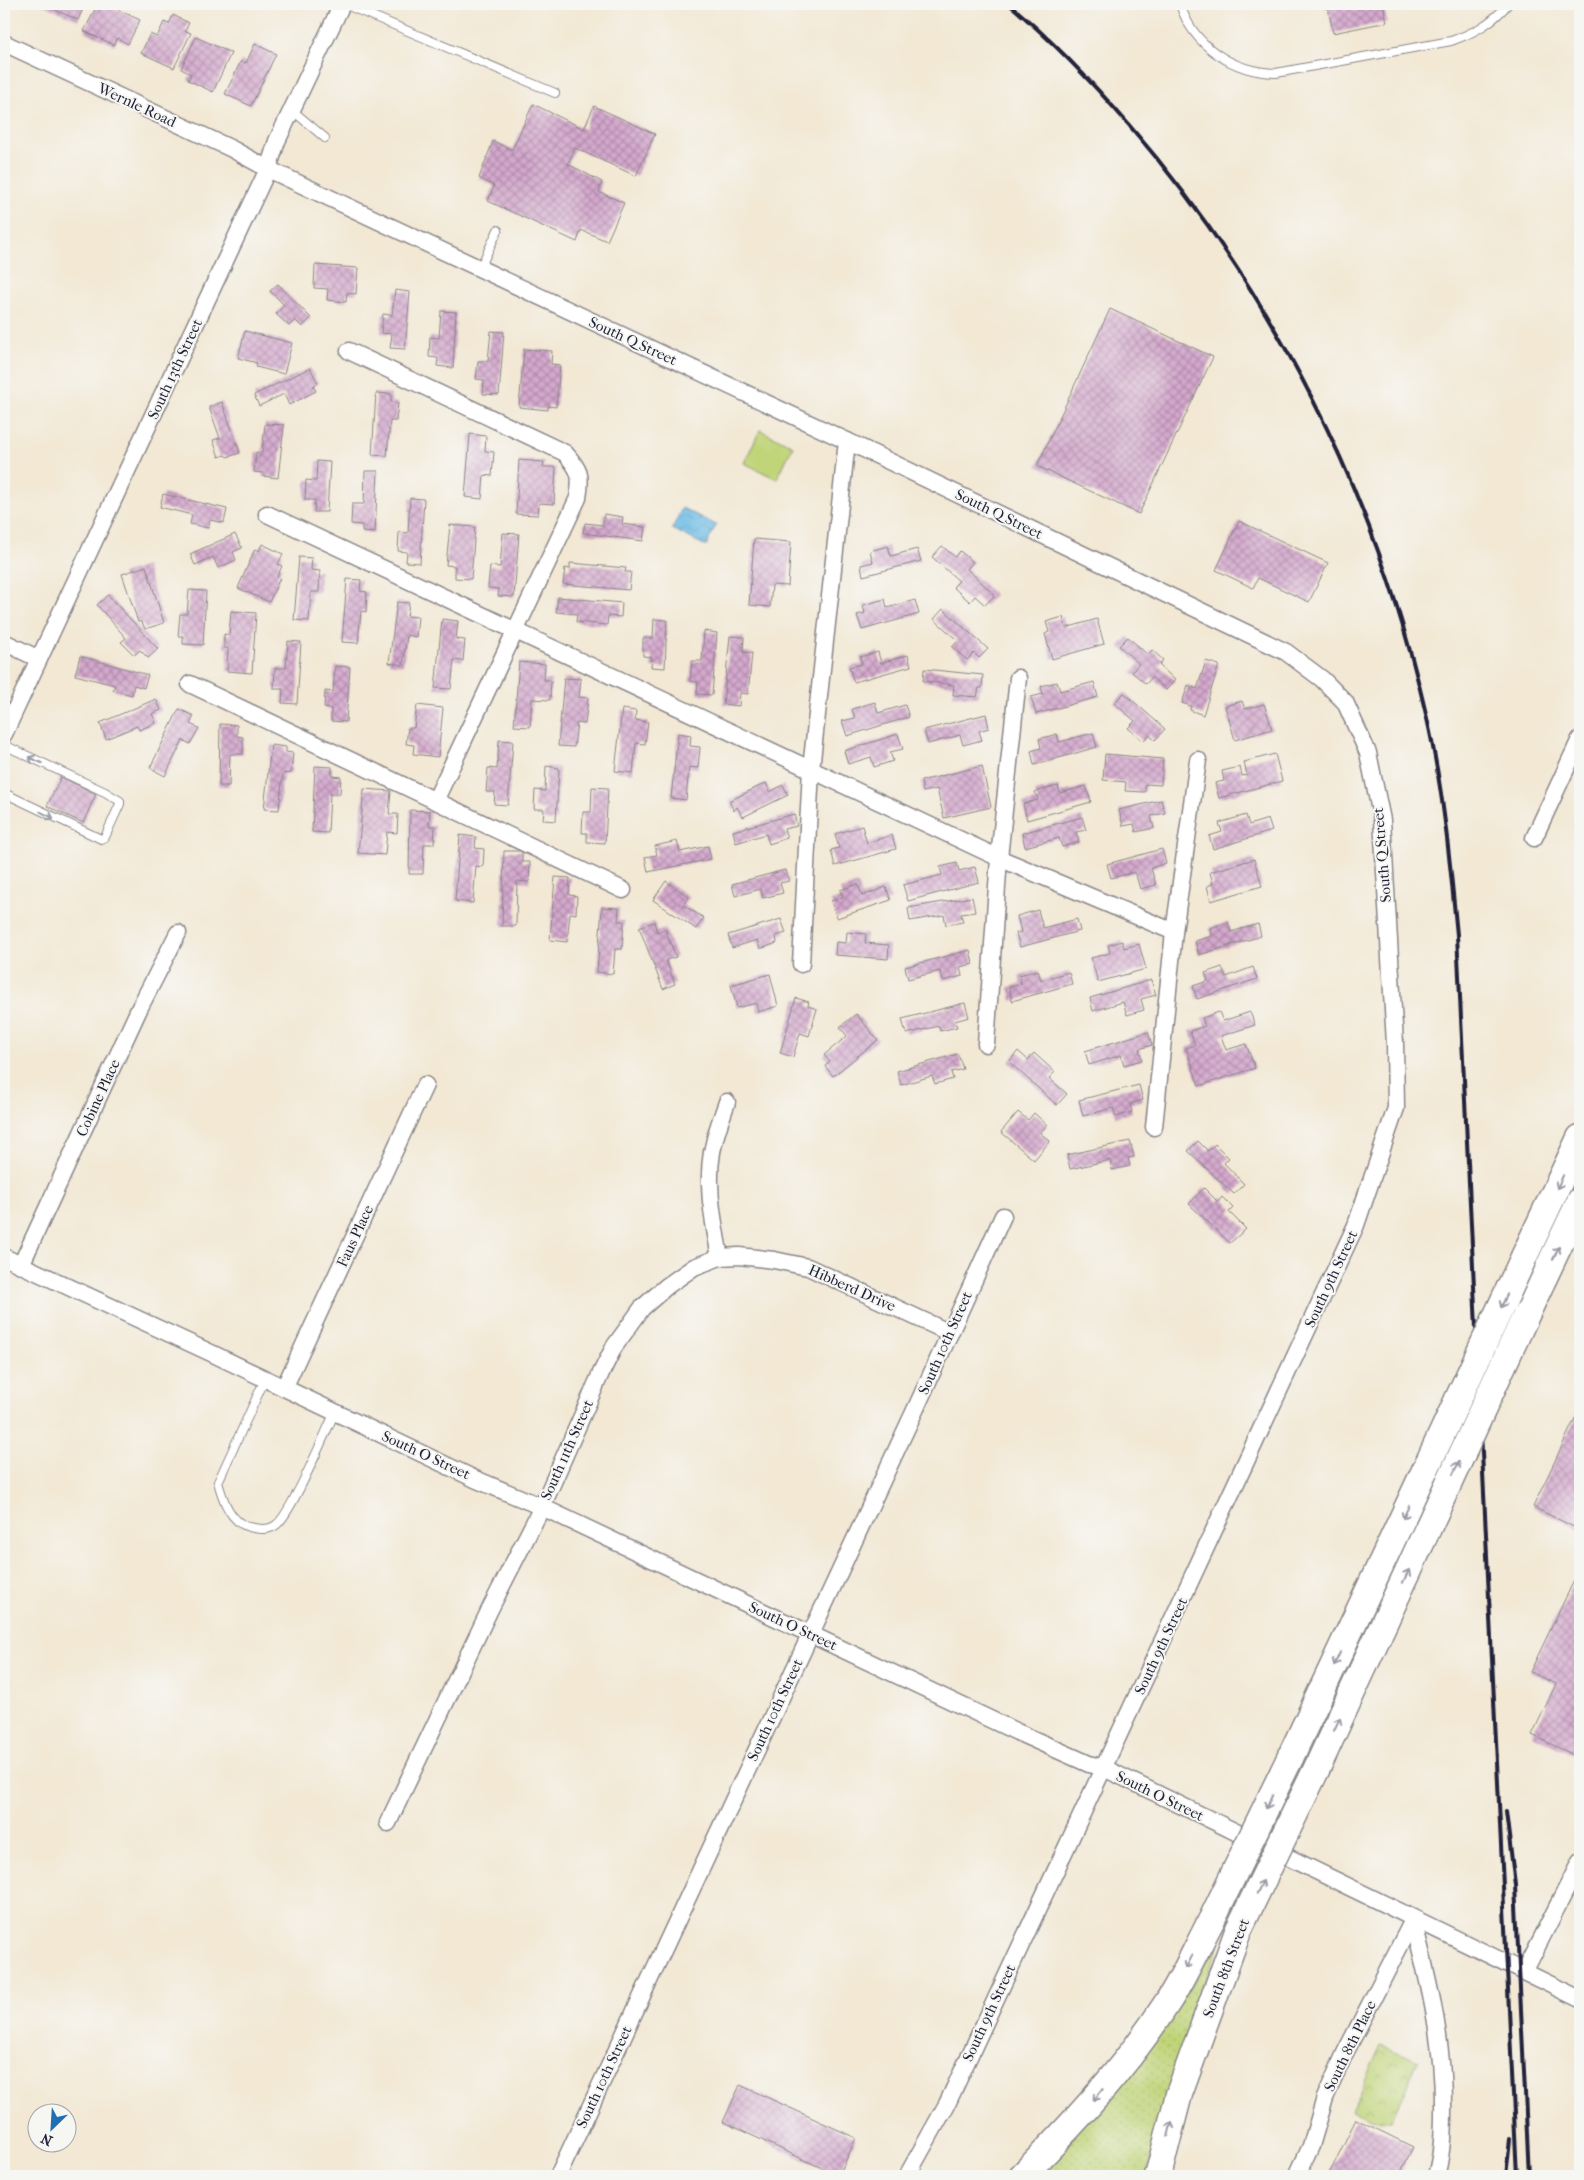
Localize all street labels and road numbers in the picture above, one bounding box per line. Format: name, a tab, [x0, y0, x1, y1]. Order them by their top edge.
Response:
street label: Wernle Road	[94, 79, 180, 131]
street label: South Q Street	[586, 313, 680, 370]
street label: South 13th Street	[144, 315, 206, 422]
street label: South Q Street	[952, 485, 1046, 543]
street label: South Q Street	[1369, 806, 1395, 903]
street label: Cobine Place	[72, 1056, 124, 1140]
street label: Faus Place	[333, 1202, 377, 1270]
street label: South 9th Street	[1301, 1227, 1362, 1330]
street label: Hibberd Drive	[806, 1261, 899, 1315]
street label: South 10th Street	[914, 1288, 976, 1397]
street label: South 11th Street	[537, 1396, 597, 1503]
street label: South O Street	[379, 1427, 474, 1484]
street label: South 9th Street	[1131, 1594, 1192, 1697]
street label: South O Street	[746, 1598, 841, 1655]
street label: South 10th Street	[743, 1655, 807, 1764]
street label: South O Street	[1113, 1767, 1207, 1825]
street label: South 8th Street	[1199, 1915, 1253, 2020]
street label: South 9th Street	[959, 1961, 1020, 2064]
street label: South 8th Place	[1320, 1997, 1380, 2095]
street label: South 10th Street	[572, 2022, 636, 2131]

